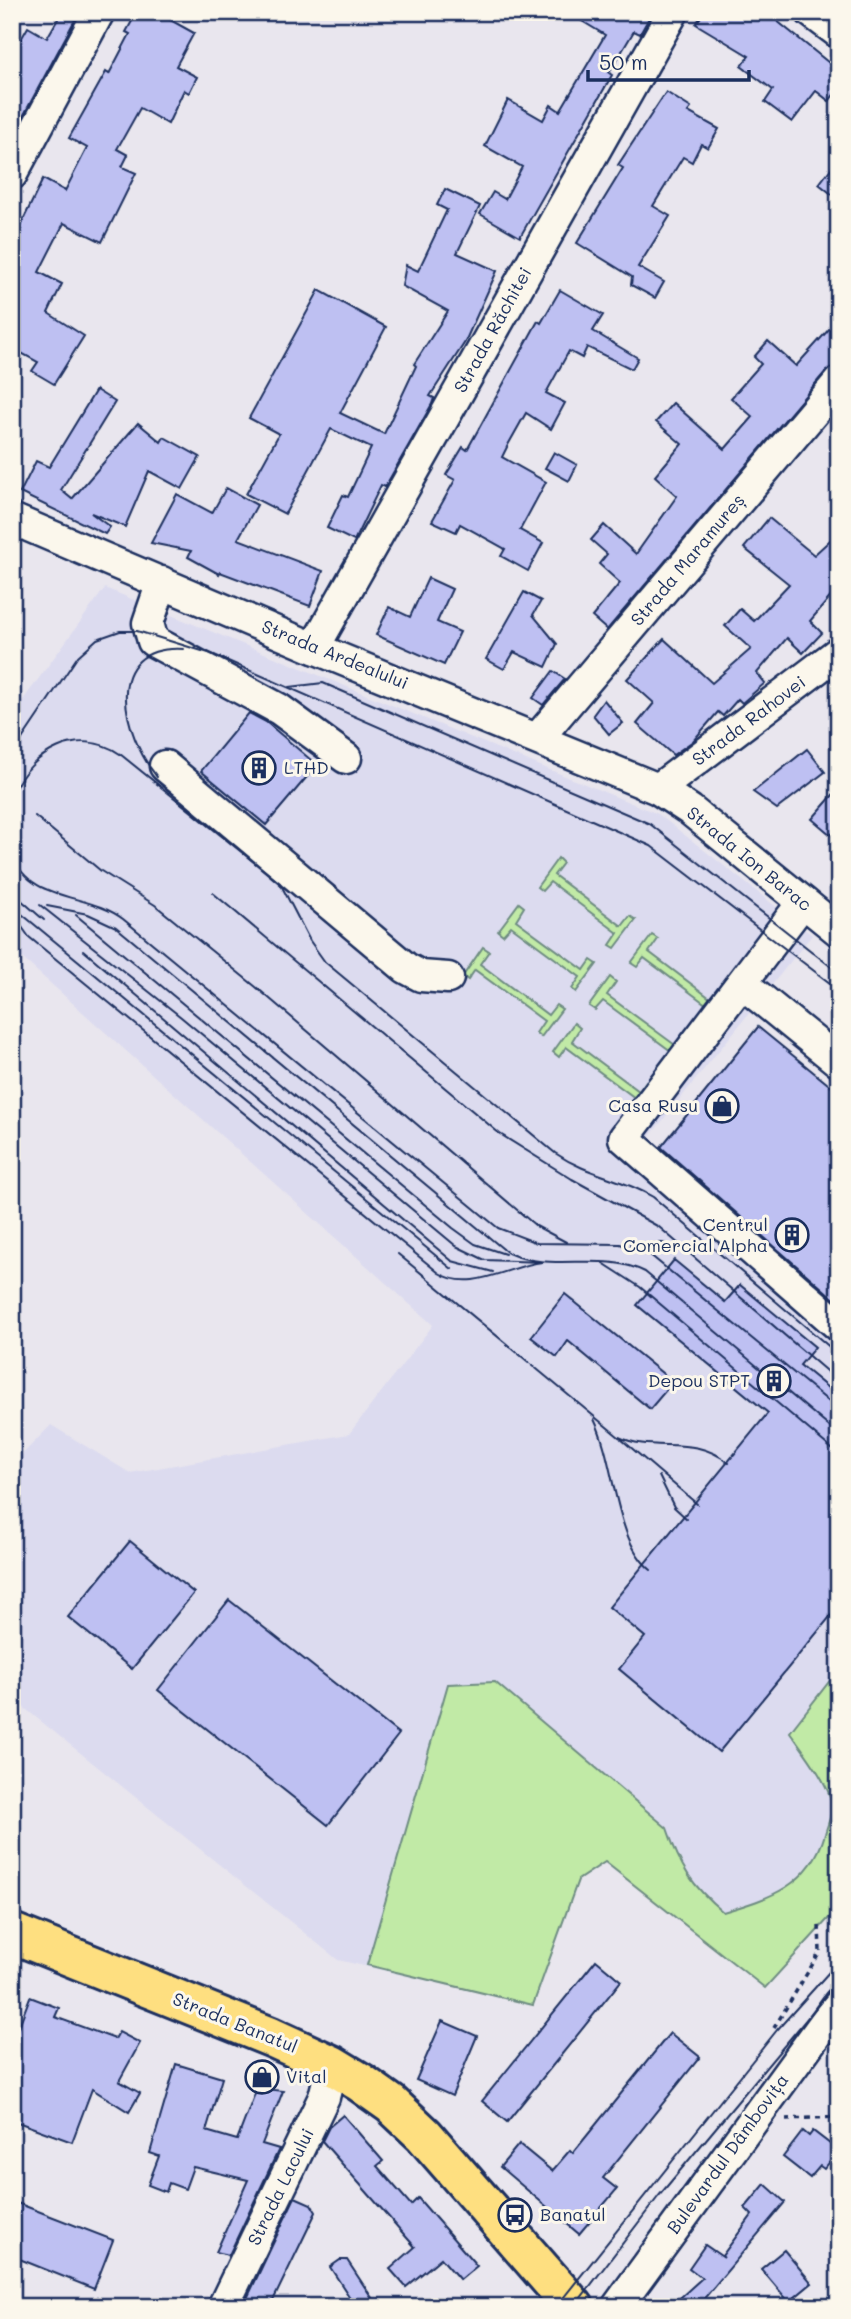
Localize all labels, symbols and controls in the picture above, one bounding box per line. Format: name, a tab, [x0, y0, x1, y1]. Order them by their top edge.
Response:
scale bar	[588, 38, 750, 82]
text: 50 m	[599, 48, 648, 75]
street label: Strada Răchitei	[448, 262, 537, 397]
street label: Strada Maramureș	[625, 488, 750, 631]
street label: Strada Ardealului	[258, 614, 412, 694]
street label: Strada Rahovei	[687, 670, 810, 771]
building icon: LTHD	[240, 749, 278, 787]
place label: LTHD	[284, 755, 329, 779]
street label: Strada Ion Barac	[682, 800, 817, 916]
shop icon: Casa Rusu	[703, 1087, 741, 1125]
place label: Casa Rusu	[608, 1093, 698, 1117]
place label: Centrul Comercial Alpha	[623, 1212, 768, 1257]
building icon: Centrul Comercial Alpha	[773, 1216, 811, 1254]
building icon: Depou STPT	[755, 1362, 793, 1400]
place label: Depou STPT	[648, 1368, 750, 1392]
street label: Strada Banatul	[169, 1986, 301, 2058]
shop icon: Vital	[243, 2058, 281, 2096]
place label: Vital	[286, 2064, 327, 2088]
street label: Bulevardul Dâmbovița	[661, 2069, 793, 2238]
street label: Strada Lacului	[241, 2124, 319, 2249]
bus stop icon: Banatul	[496, 2196, 534, 2234]
place label: Banatul	[540, 2202, 606, 2226]

